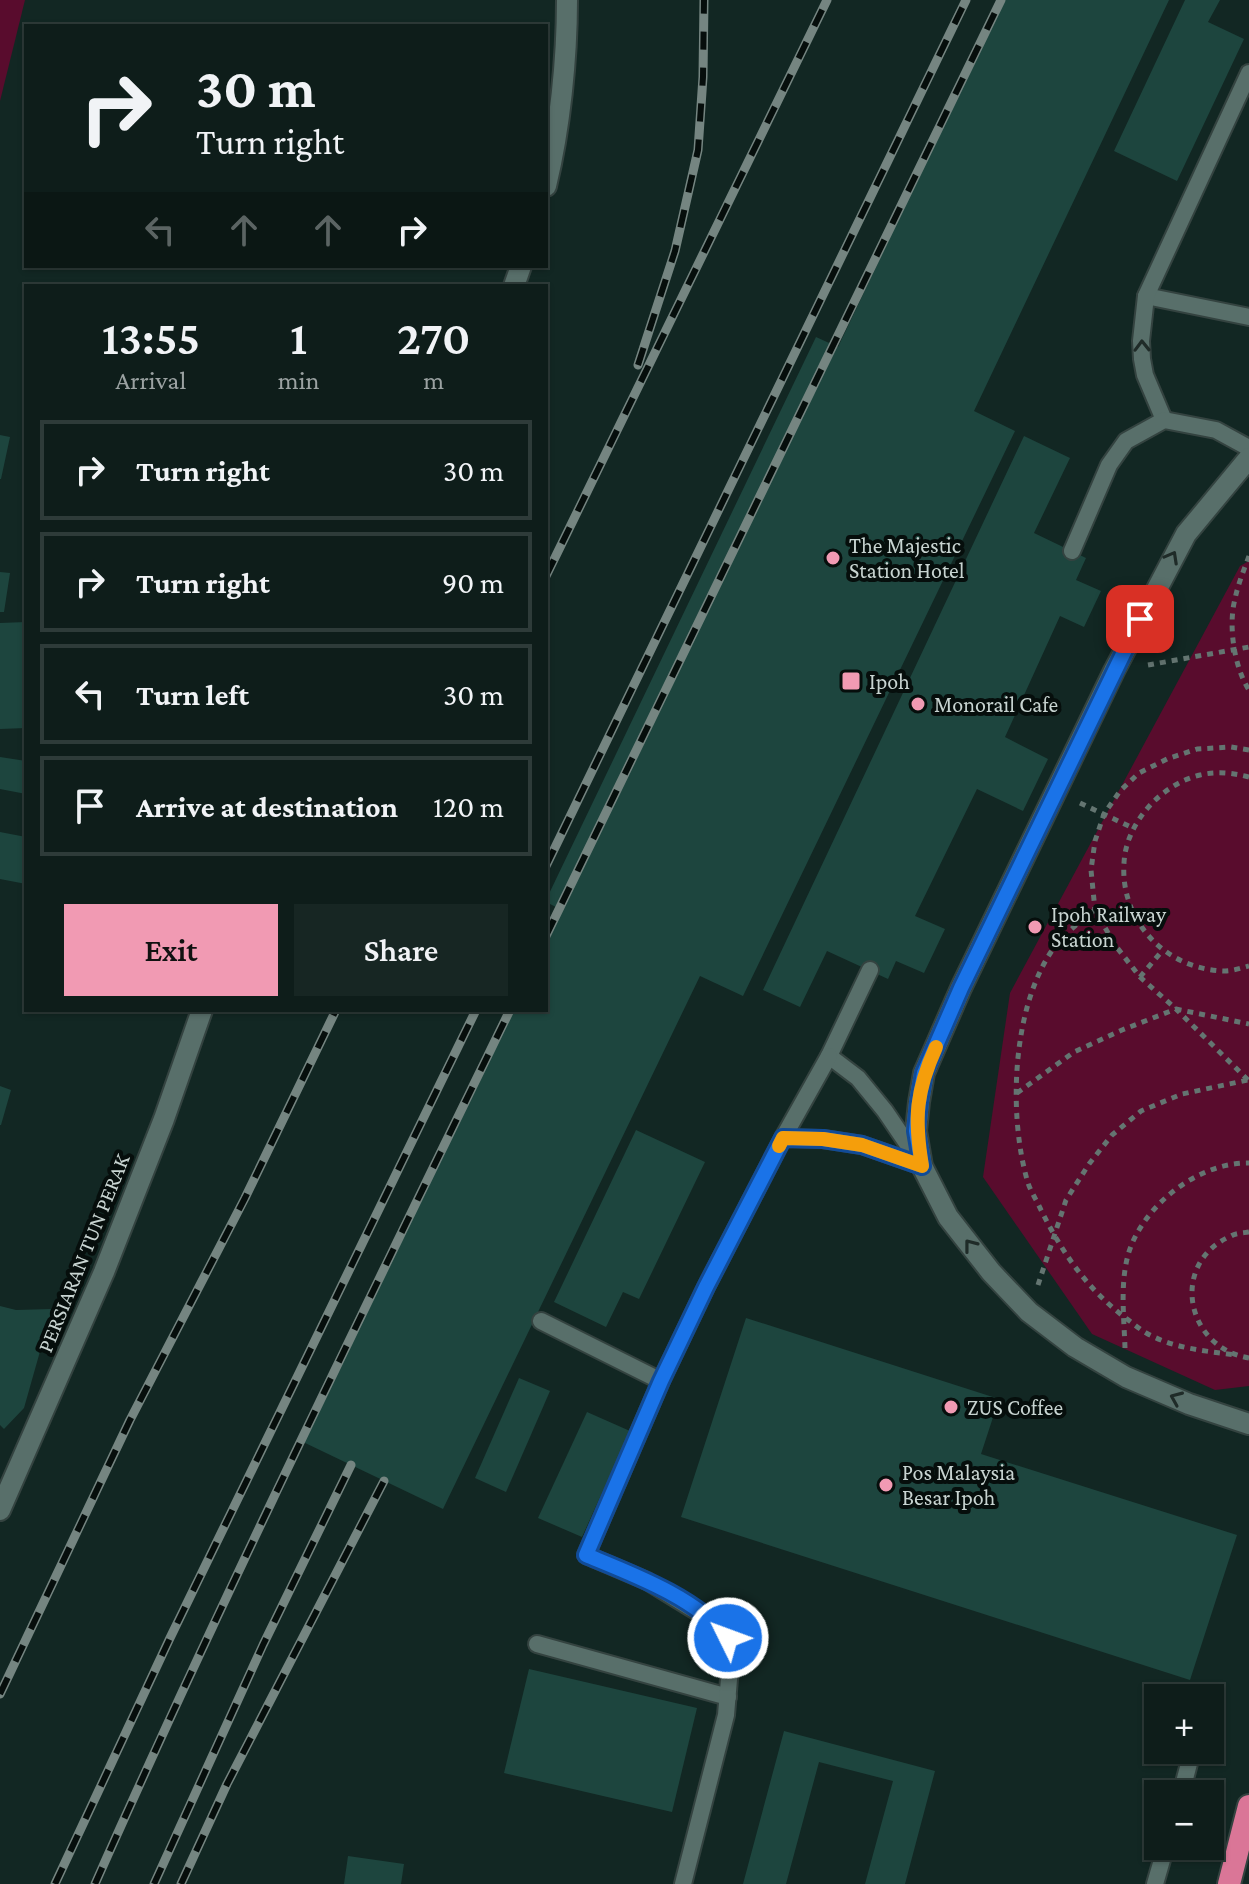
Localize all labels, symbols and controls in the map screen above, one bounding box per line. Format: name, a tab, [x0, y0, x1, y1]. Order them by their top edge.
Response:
icon: right	[64, 56, 168, 160]
text: 30 m	[196, 57, 316, 119]
text: Turn right	[196, 122, 344, 162]
icon: left	[138, 208, 182, 252]
icon: ahead	[222, 208, 266, 252]
icon: ahead	[306, 208, 350, 252]
icon: right	[390, 208, 434, 252]
text: 13:55	[102, 311, 200, 364]
text: 1	[290, 311, 307, 364]
text: 270	[397, 311, 470, 364]
one-way arrow	[1134, 339, 1151, 352]
text: Arrival	[116, 366, 186, 395]
text: min	[278, 366, 319, 395]
text: m	[423, 366, 444, 395]
icon: right	[68, 448, 112, 492]
text: Turn right	[136, 454, 270, 487]
text: 30 m	[443, 454, 504, 487]
place label: The Majestic Station Hotel	[849, 533, 965, 583]
marker: The Majestic Station Hotel	[824, 549, 842, 567]
one-way arrow	[1163, 551, 1178, 565]
icon: right	[68, 560, 112, 604]
text: Turn right	[136, 566, 270, 599]
text: 90 m	[442, 566, 504, 599]
pin	[1106, 585, 1174, 653]
icon: arrive	[1118, 597, 1162, 641]
place label: Ipoh	[869, 669, 910, 694]
marker: Ipoh	[840, 670, 862, 692]
icon: left	[68, 672, 112, 716]
text: Turn left	[136, 678, 249, 711]
text: 30 m	[443, 678, 504, 711]
place label: Monorail Cafe	[934, 692, 1058, 717]
marker: Monorail Cafe	[909, 695, 927, 713]
icon: arrive	[68, 784, 112, 828]
text: Arrive at destination	[136, 790, 398, 823]
text: 120 m	[433, 790, 504, 823]
place label: Ipoh Railway Station	[1051, 902, 1167, 952]
button: Exit	[64, 904, 278, 996]
button: Share	[294, 904, 508, 996]
marker: Ipoh Railway Station	[1026, 918, 1044, 936]
street label: PERSIARAN TUN PERAK	[32, 1150, 135, 1356]
one-way arrow	[966, 1239, 980, 1254]
one-way arrow	[1169, 1391, 1184, 1407]
place label: ZUS Coffee	[967, 1395, 1063, 1420]
marker: ZUS Coffee	[942, 1398, 960, 1416]
place label: Pos Malaysia Besar Ipoh	[902, 1460, 1015, 1510]
marker: Pos Malaysia Besar Ipoh	[877, 1476, 895, 1494]
position arrow	[686, 1596, 770, 1680]
map controls	[1144, 1684, 1224, 1860]
button: +	[1144, 1684, 1224, 1764]
button: −	[1144, 1780, 1224, 1860]

